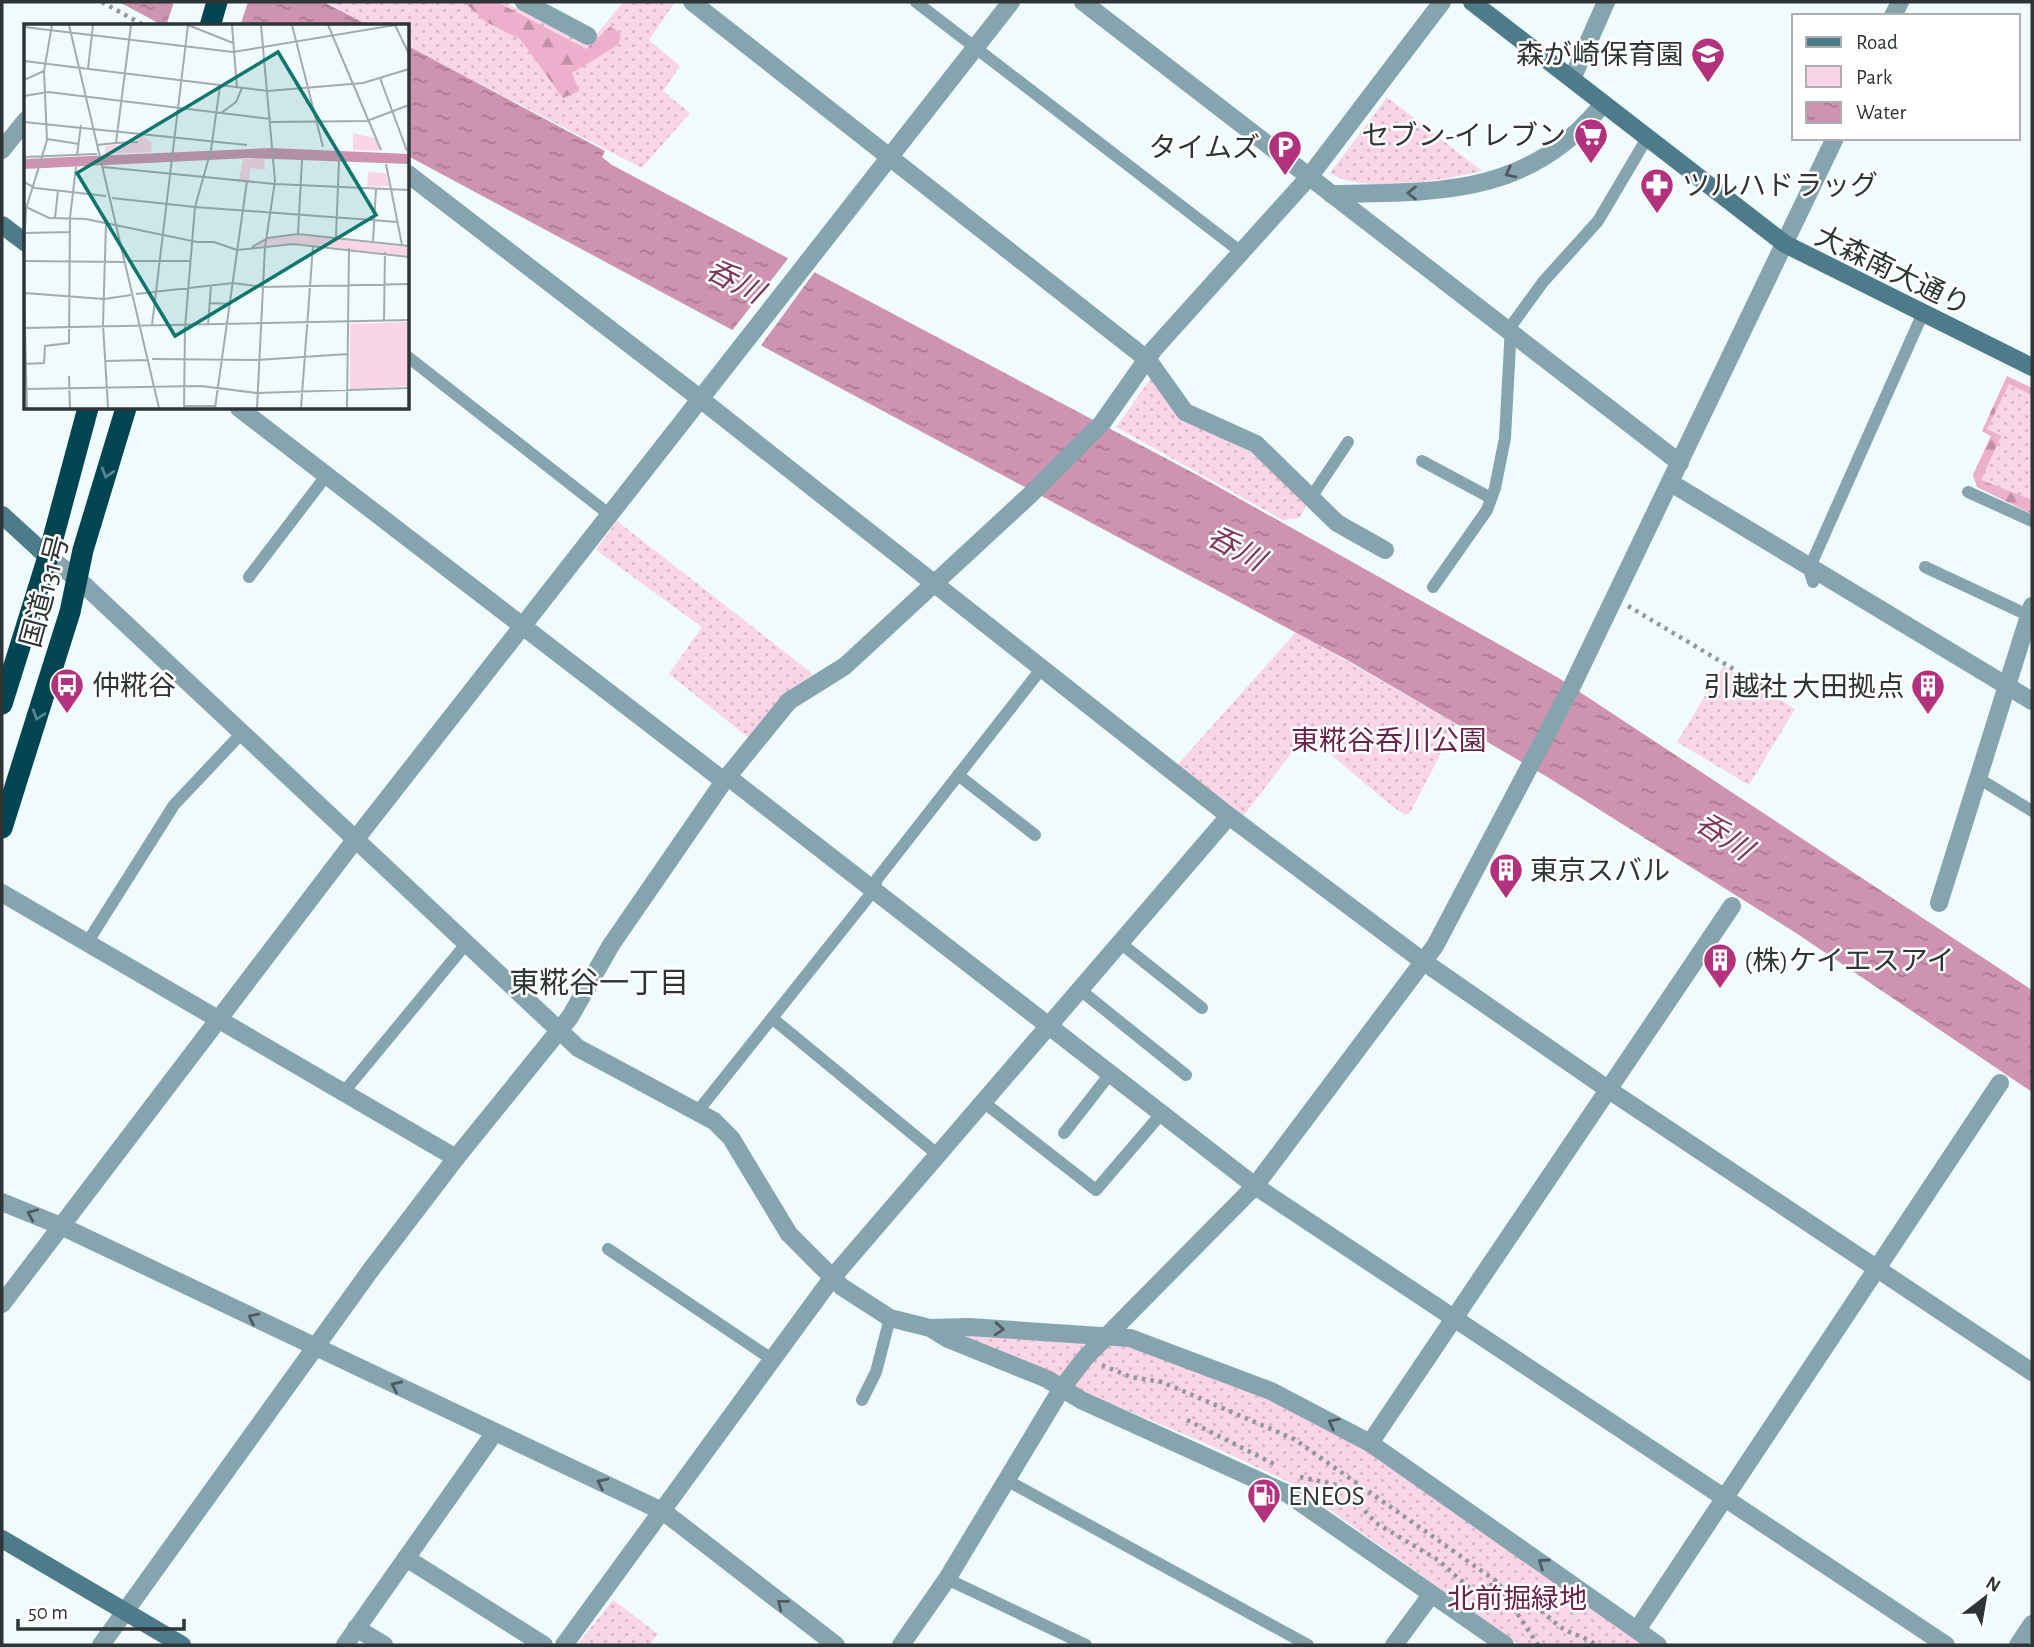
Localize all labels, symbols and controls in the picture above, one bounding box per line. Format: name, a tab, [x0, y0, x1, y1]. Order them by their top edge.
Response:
legend	[1792, 14, 2020, 140]
inset map	[24, 24, 410, 410]
text: Road	[1856, 32, 1898, 53]
school or university icon: 森が崎保育園	[1689, 35, 1727, 84]
place label: 森が崎保育園	[1516, 40, 1684, 70]
text: Park	[1856, 67, 1893, 88]
text: Water	[1856, 102, 1906, 123]
supermarket icon: セブン-イレブン	[1572, 116, 1610, 165]
place label: セブン-イレブン	[1361, 121, 1566, 151]
parking icon: タイムズ	[1266, 128, 1304, 177]
place label: タイムズ	[1149, 133, 1260, 163]
one-way arrow	[1505, 165, 1518, 179]
pharmacy icon: ツルハドラッグ	[1638, 166, 1676, 215]
place label: ツルハドラッグ	[1682, 171, 1878, 201]
one-way arrow	[1406, 185, 1417, 201]
street label: 大森南大通り	[1810, 221, 1975, 321]
water label: 呑川	[701, 254, 771, 311]
one-way arrow	[101, 467, 115, 479]
water label: 呑川	[1202, 520, 1272, 578]
street label: 国道131号	[16, 532, 74, 651]
bus stop icon: 仲糀谷	[48, 666, 86, 715]
building icon: 引越社 大田拠点	[1909, 667, 1947, 716]
place label: 仲糀谷	[92, 671, 176, 701]
place label: 引越社 大田拠点	[1703, 672, 1904, 702]
one-way arrow	[32, 709, 46, 721]
park label: 東糀谷呑川公園	[1291, 726, 1487, 756]
water label: 呑川	[1690, 807, 1760, 868]
building icon: 東京スバル	[1487, 851, 1525, 900]
place label: 東京スバル	[1530, 856, 1670, 886]
building icon: (株)ケイエスアイ	[1701, 941, 1739, 990]
place label: (株)ケイエスアイ	[1744, 946, 1954, 976]
district label: 東糀谷一丁目	[509, 967, 689, 999]
one-way arrow	[26, 1208, 39, 1222]
one-way arrow	[248, 1313, 260, 1327]
one-way arrow	[993, 1322, 1004, 1337]
one-way arrow	[391, 1380, 403, 1394]
one-way arrow	[1328, 1418, 1340, 1432]
fuel station icon: ENEOS	[1245, 1476, 1283, 1525]
one-way arrow	[597, 1477, 609, 1491]
place label: ENEOS	[1288, 1483, 1365, 1511]
one-way arrow	[1537, 1558, 1550, 1571]
north arrow	[1950, 1563, 2020, 1633]
text: N	[1982, 1573, 2004, 1596]
park label: 北前掘緑地	[1447, 1584, 1587, 1614]
scale bar	[18, 1588, 184, 1632]
one-way arrow	[777, 1599, 790, 1612]
text: 50 m	[28, 1602, 68, 1623]

